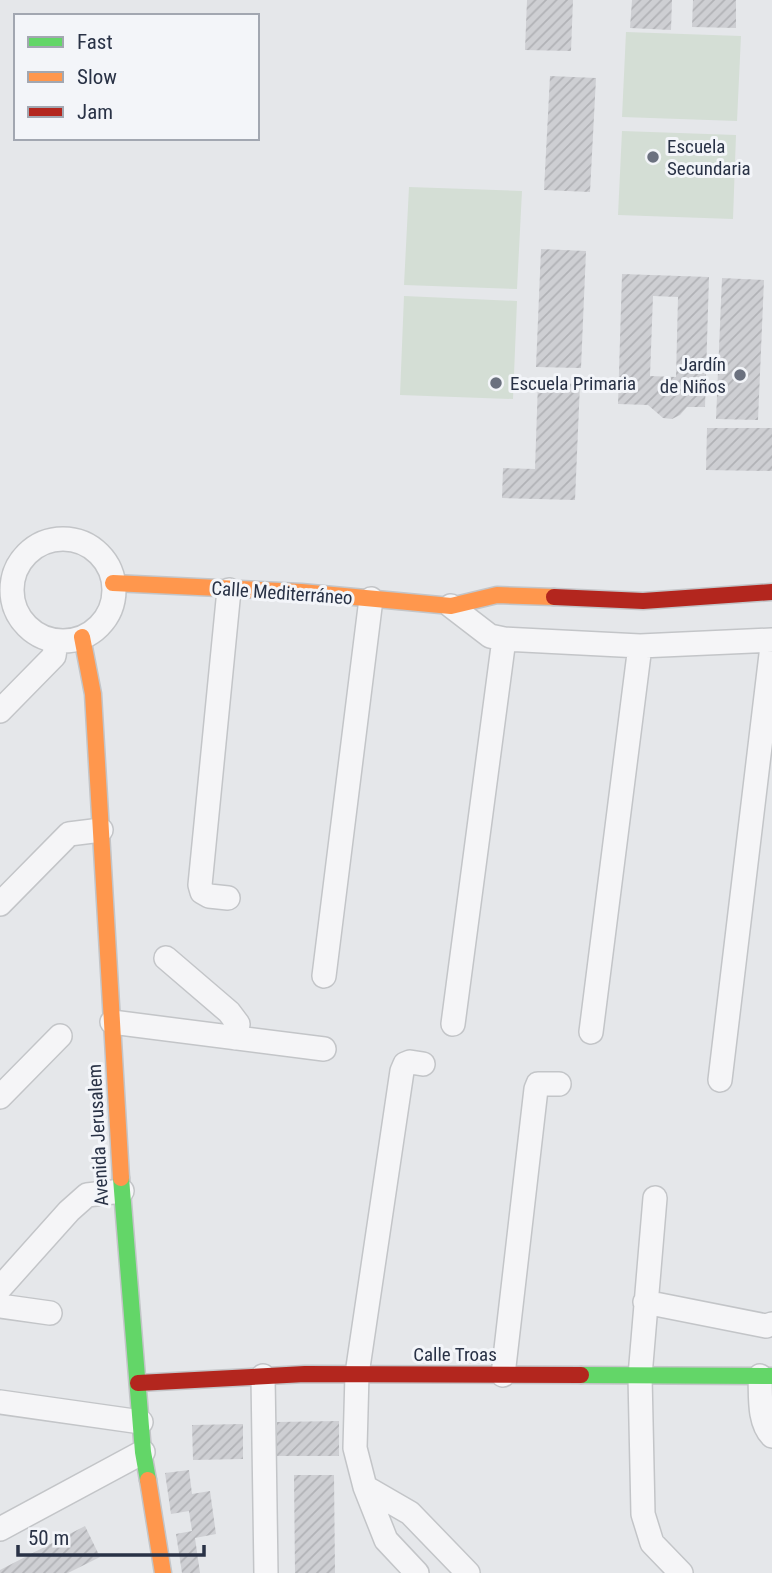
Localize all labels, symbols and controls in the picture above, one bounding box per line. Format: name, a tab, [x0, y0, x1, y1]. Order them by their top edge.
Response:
legend	[14, 14, 259, 140]
text: Fast	[77, 30, 113, 54]
text: Slow	[77, 65, 117, 89]
text: Jam	[77, 100, 113, 124]
place label: Escuela Secundaria	[667, 135, 751, 180]
marker: Escuela Secundaria	[645, 149, 661, 165]
place label: Jardín de Niños	[660, 353, 726, 398]
marker: Jardín de Niños	[732, 367, 748, 383]
place label: Escuela Primaria	[510, 372, 636, 395]
marker: Escuela Primaria	[488, 375, 504, 391]
street label: Calle Mediterráneo	[211, 577, 353, 609]
street label: Avenida Jerusalem	[83, 1063, 113, 1207]
street label: Calle Troas	[413, 1343, 497, 1366]
scale bar	[18, 1514, 203, 1558]
text: 50 m	[28, 1526, 69, 1550]

